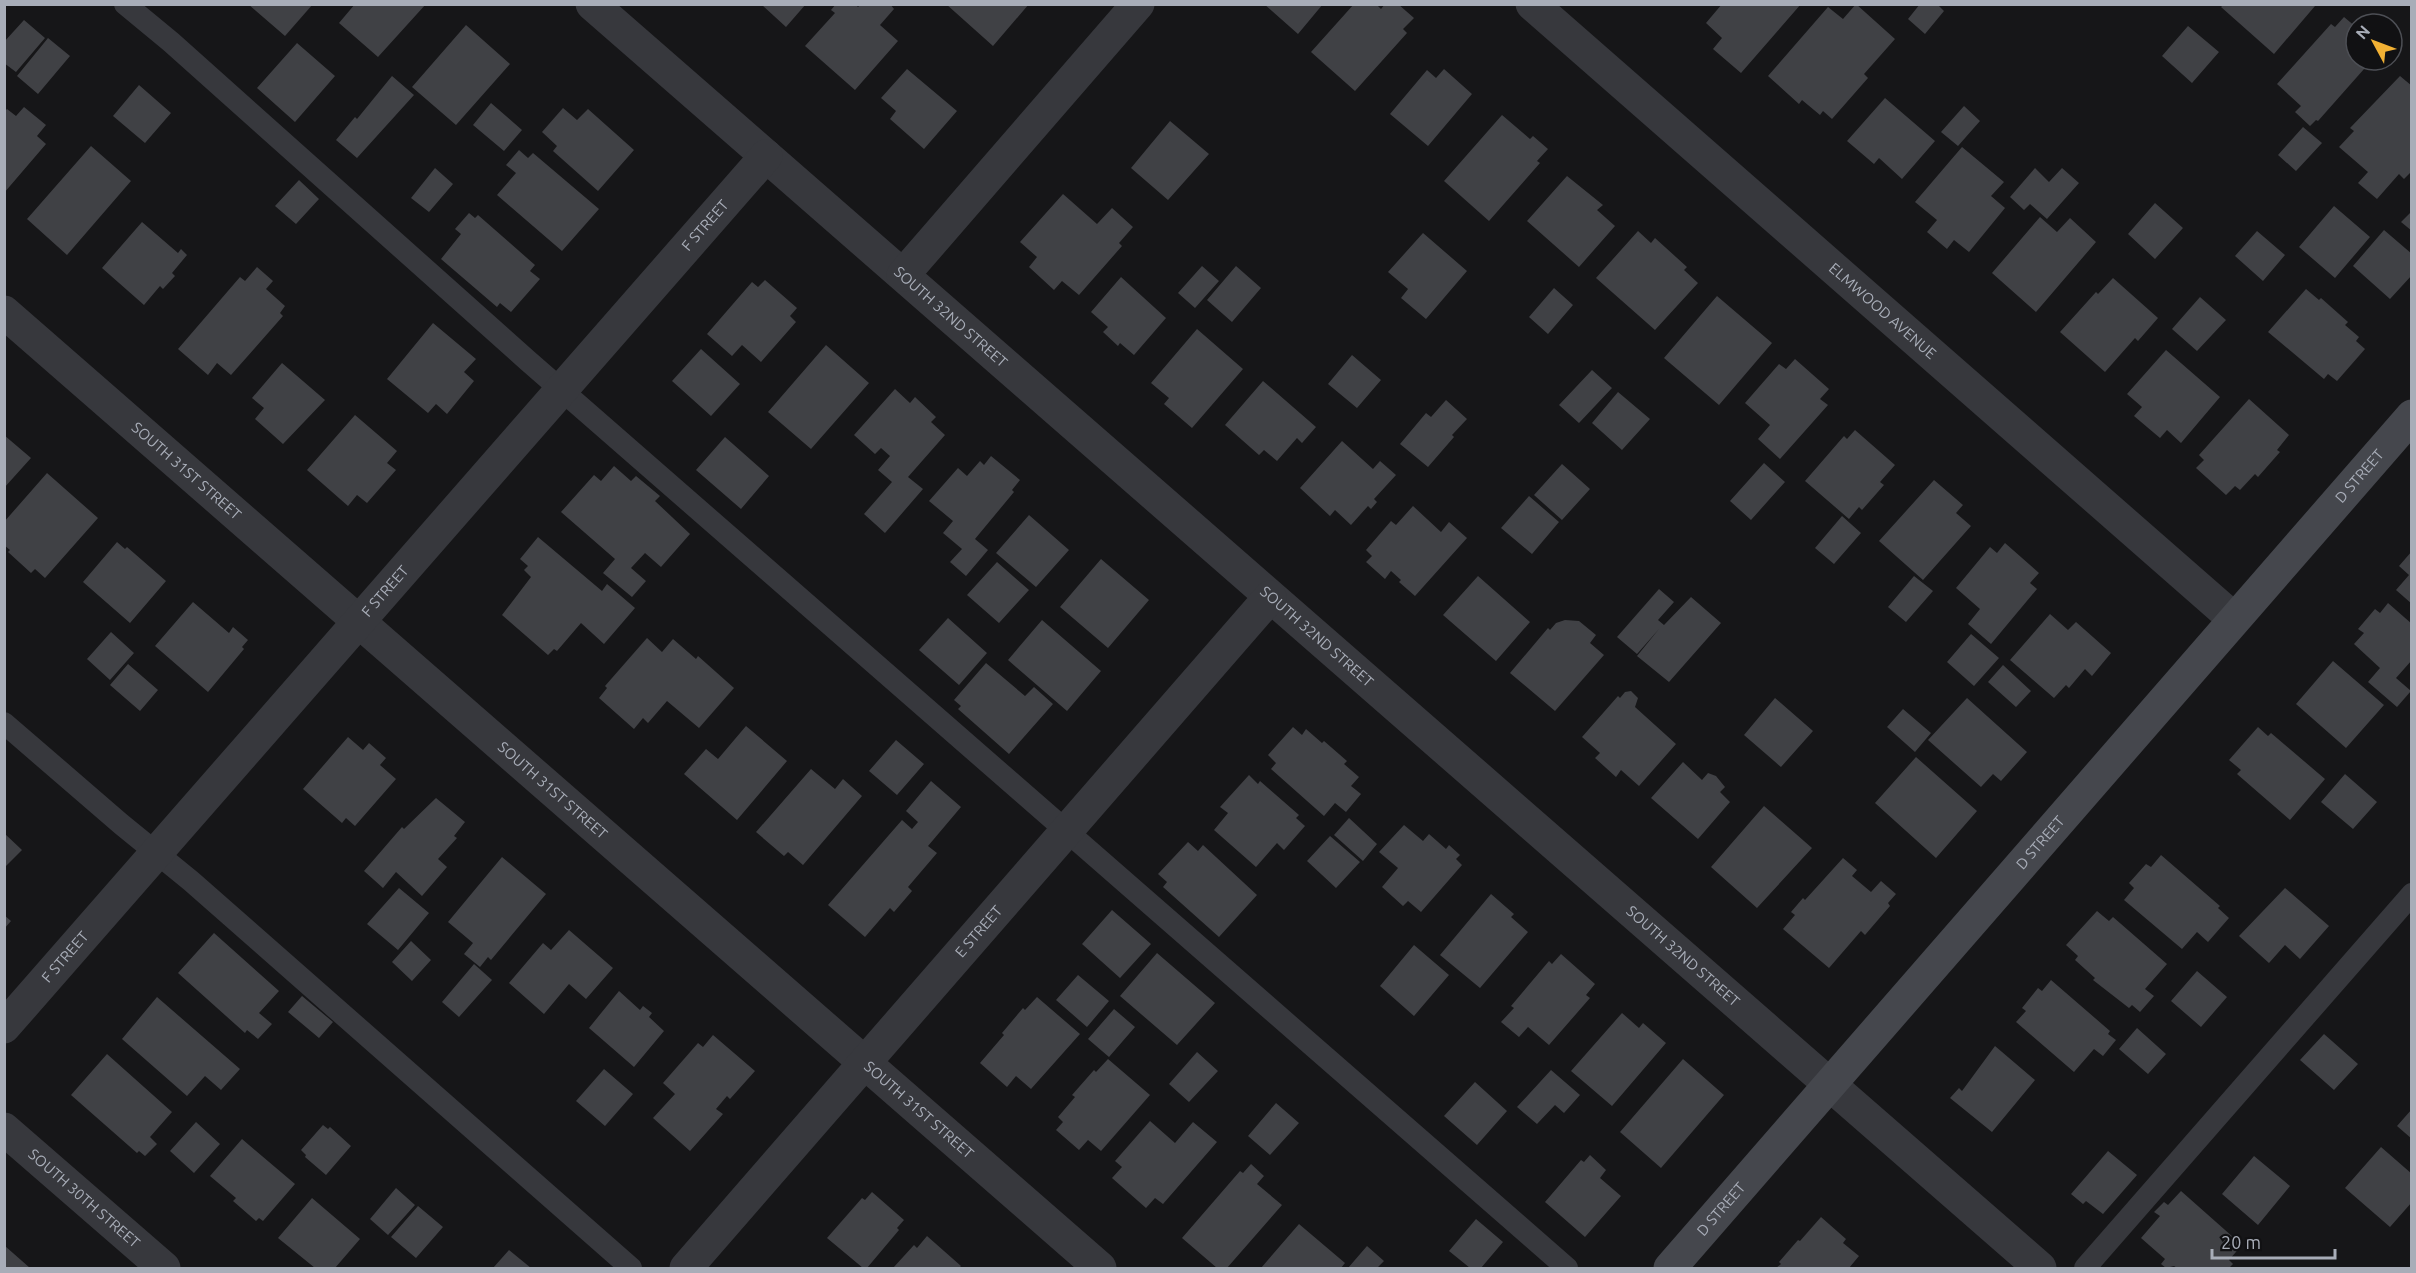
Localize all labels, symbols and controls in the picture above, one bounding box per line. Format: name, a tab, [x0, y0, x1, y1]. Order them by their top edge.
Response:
north arrow	[2344, 12, 2404, 72]
text: N	[2352, 22, 2373, 43]
street label: F STREET	[678, 196, 732, 254]
street label: ELMWOOD AVENUE	[1826, 259, 1940, 362]
street label: SOUTH 32ND STREET	[891, 263, 1011, 371]
street label: SOUTH 31ST STREET	[129, 419, 245, 523]
street label: D STREET	[2332, 445, 2387, 506]
street label: F STREET	[358, 561, 412, 620]
street label: SOUTH 32ND STREET	[1257, 582, 1378, 691]
street label: SOUTH 31ST STREET	[495, 738, 612, 843]
street label: D STREET	[2012, 812, 2068, 872]
street label: E STREET	[951, 902, 1006, 960]
street label: SOUTH 32ND STREET	[1623, 902, 1744, 1010]
street label: F STREET	[38, 927, 92, 986]
street label: SOUTH 31ST STREET	[861, 1057, 978, 1162]
street label: SOUTH 30TH STREET	[25, 1145, 144, 1252]
street label: D STREET	[1693, 1178, 1749, 1239]
scale bar	[2212, 1222, 2335, 1260]
text: 20 m	[2221, 1232, 2261, 1252]

